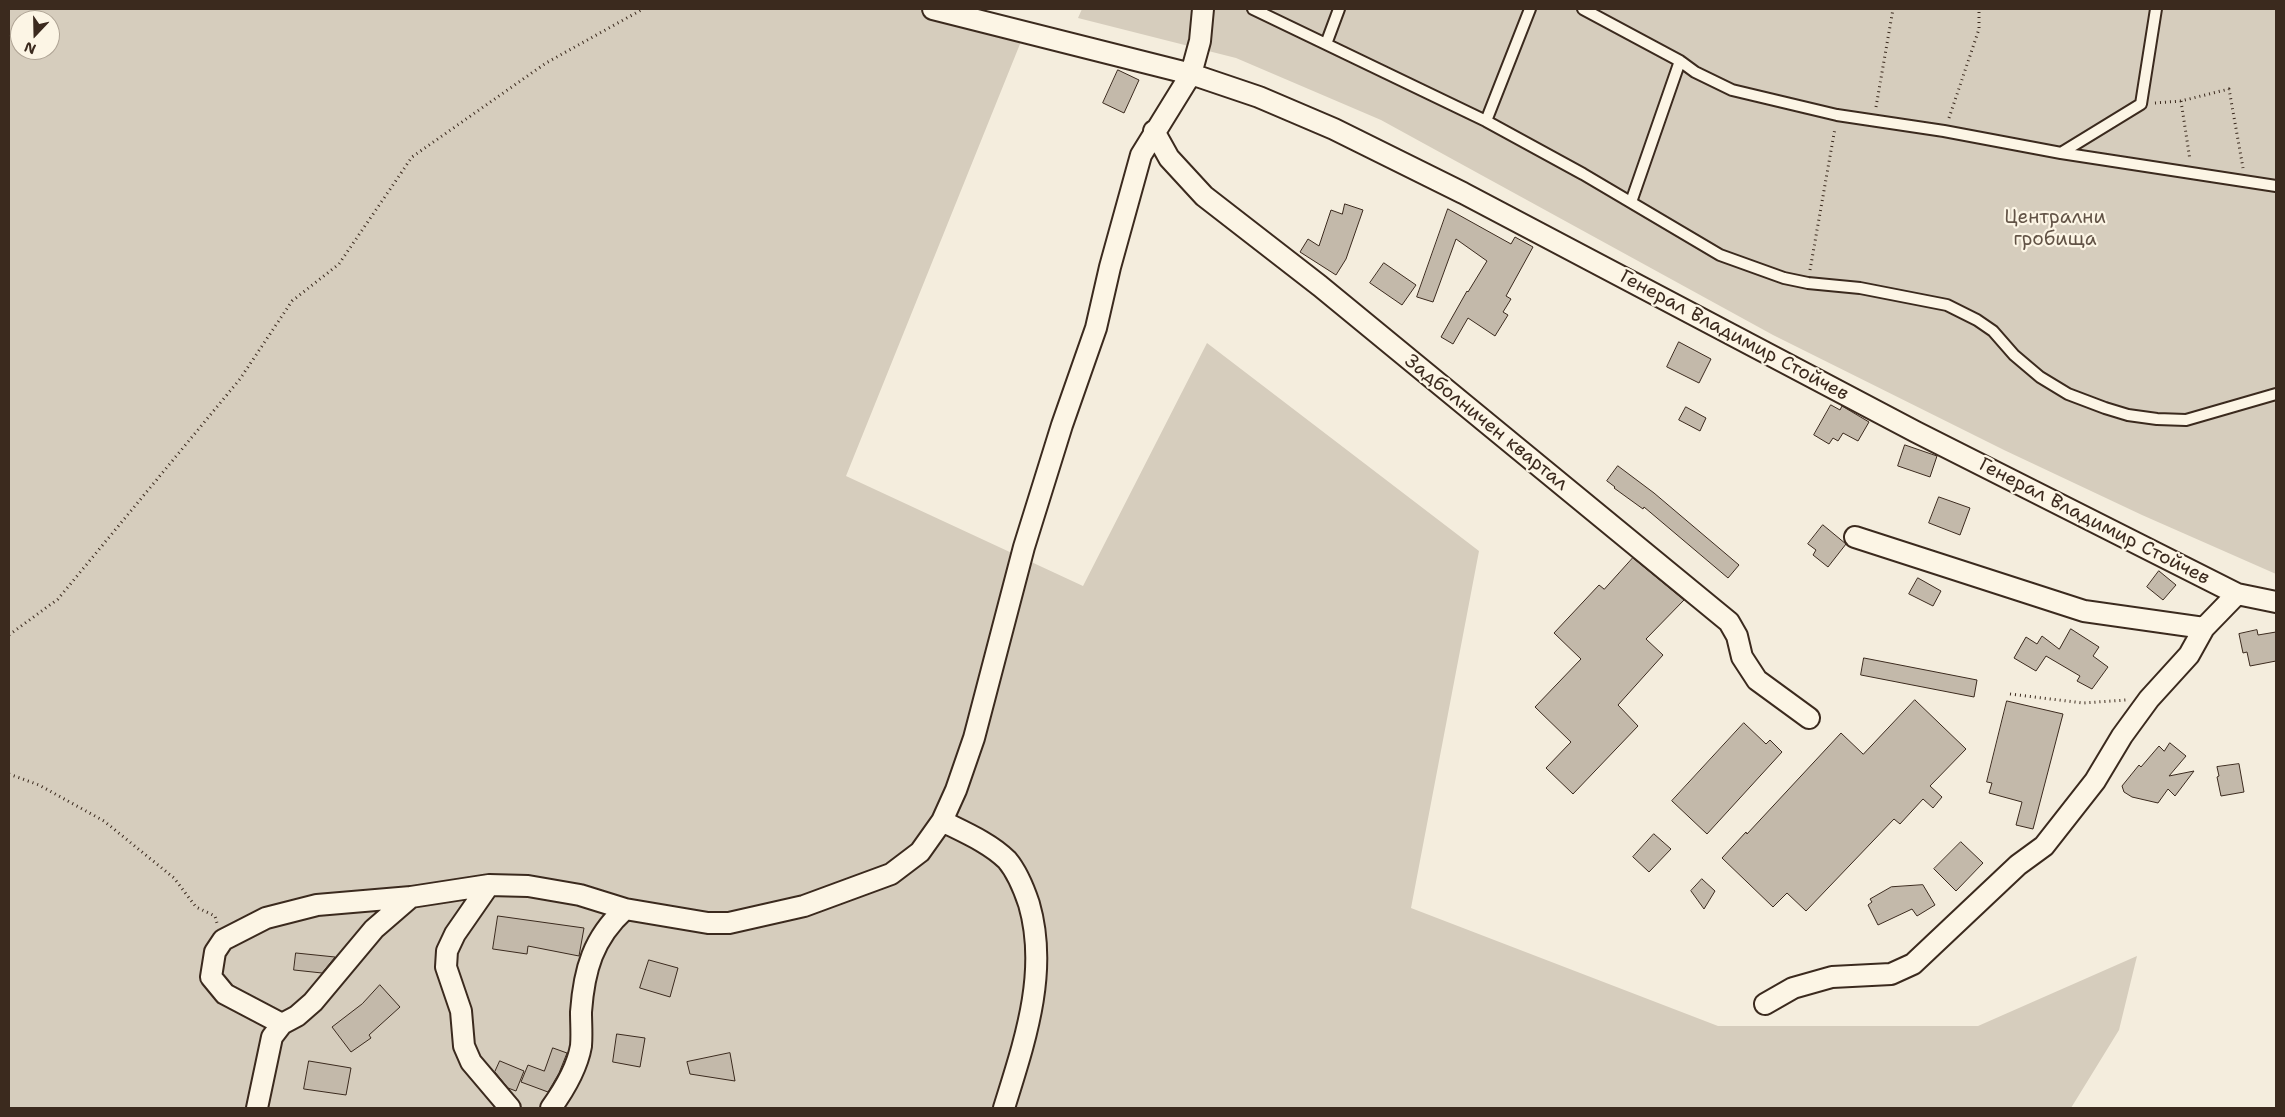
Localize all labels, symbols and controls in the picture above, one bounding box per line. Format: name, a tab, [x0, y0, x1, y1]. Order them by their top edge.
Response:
north arrow	[10, 10, 60, 60]
text: N	[22, 38, 38, 58]
park label: Централни гробища	[2004, 207, 2106, 251]
street label: Генерал Владимир Стойчев	[1616, 266, 1852, 406]
street label: Задболничен квартал	[1400, 350, 1572, 496]
street label: Генерал Владимир Стойчев	[1975, 454, 2213, 590]

